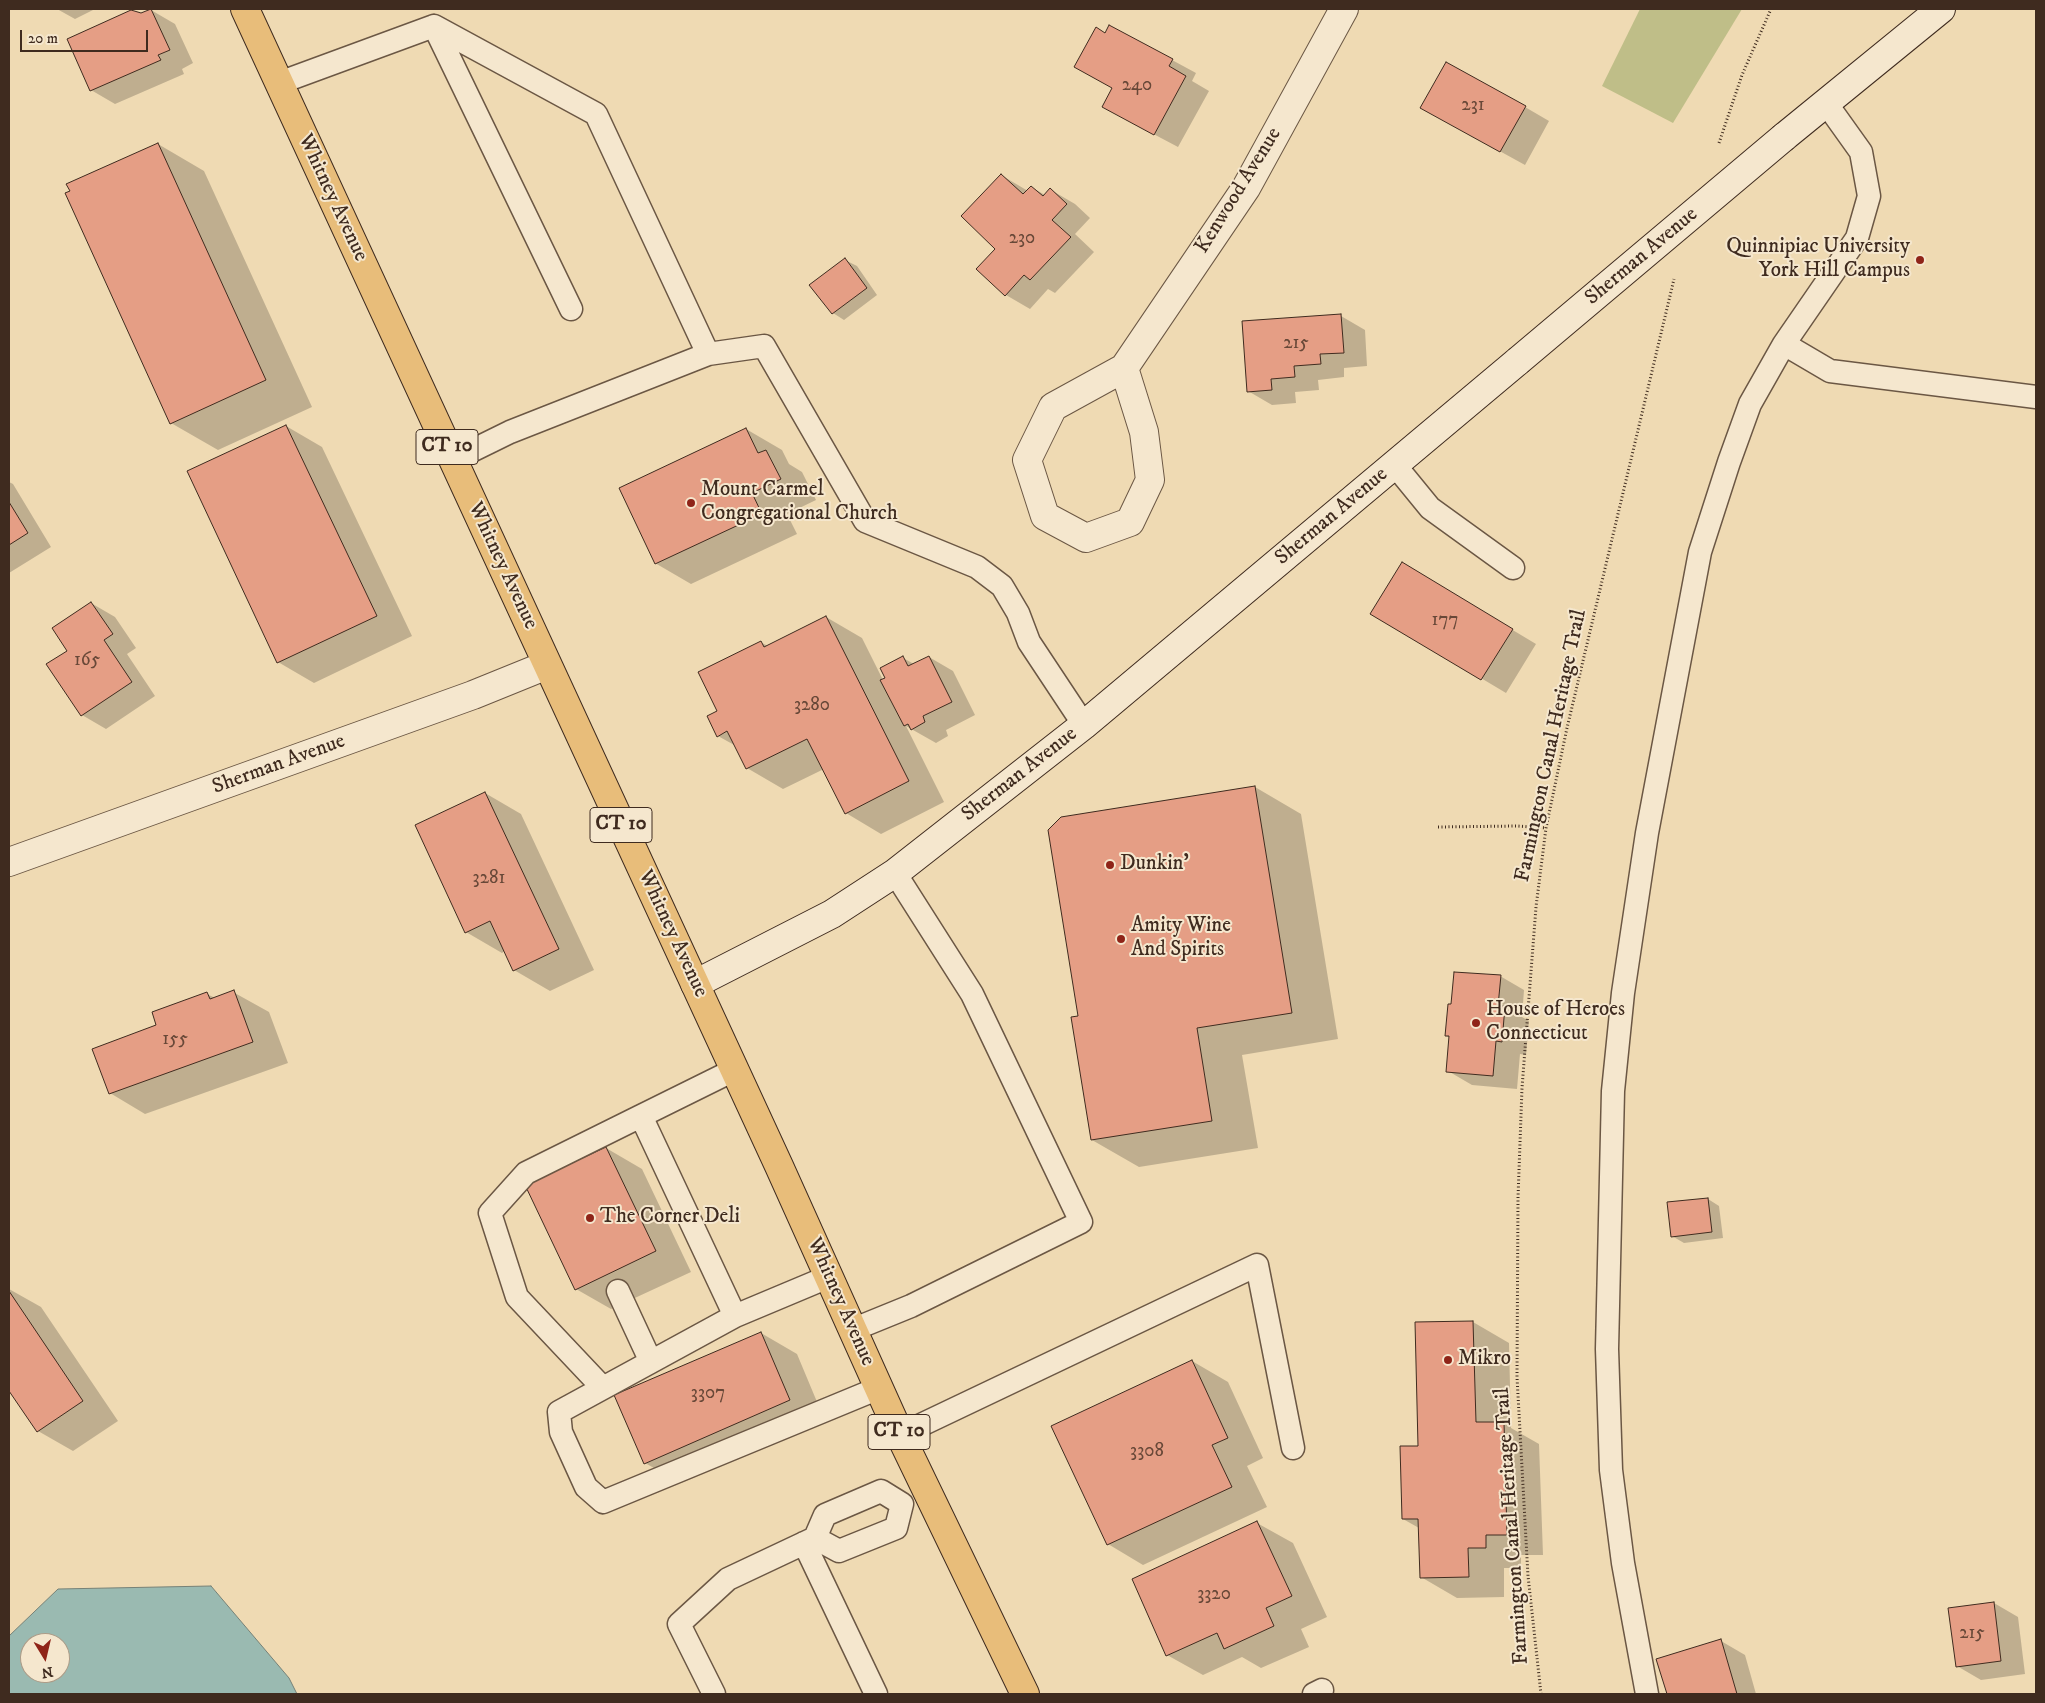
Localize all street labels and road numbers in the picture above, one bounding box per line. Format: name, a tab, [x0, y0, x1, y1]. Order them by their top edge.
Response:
street label: Kenwood Avenue	[1190, 123, 1288, 259]
street label: Whitney Avenue	[292, 130, 372, 266]
street label: Sherman Avenue	[1581, 203, 1703, 311]
road number: CT 10	[416, 430, 478, 464]
street label: Sherman Avenue	[1271, 463, 1393, 571]
street label: Whitney Avenue	[462, 498, 542, 634]
street label: Farmington Canal Heritage Trail	[1511, 608, 1593, 884]
street label: Sherman Avenue	[957, 722, 1083, 828]
street label: Sherman Avenue	[209, 729, 349, 801]
road number: CT 10	[590, 808, 652, 842]
street label: Whitney Avenue	[632, 866, 712, 1002]
street label: Whitney Avenue	[801, 1234, 879, 1370]
street label: Farmington Canal Heritage Trail	[1491, 1387, 1535, 1665]
road number: CT 10	[868, 1414, 930, 1450]

